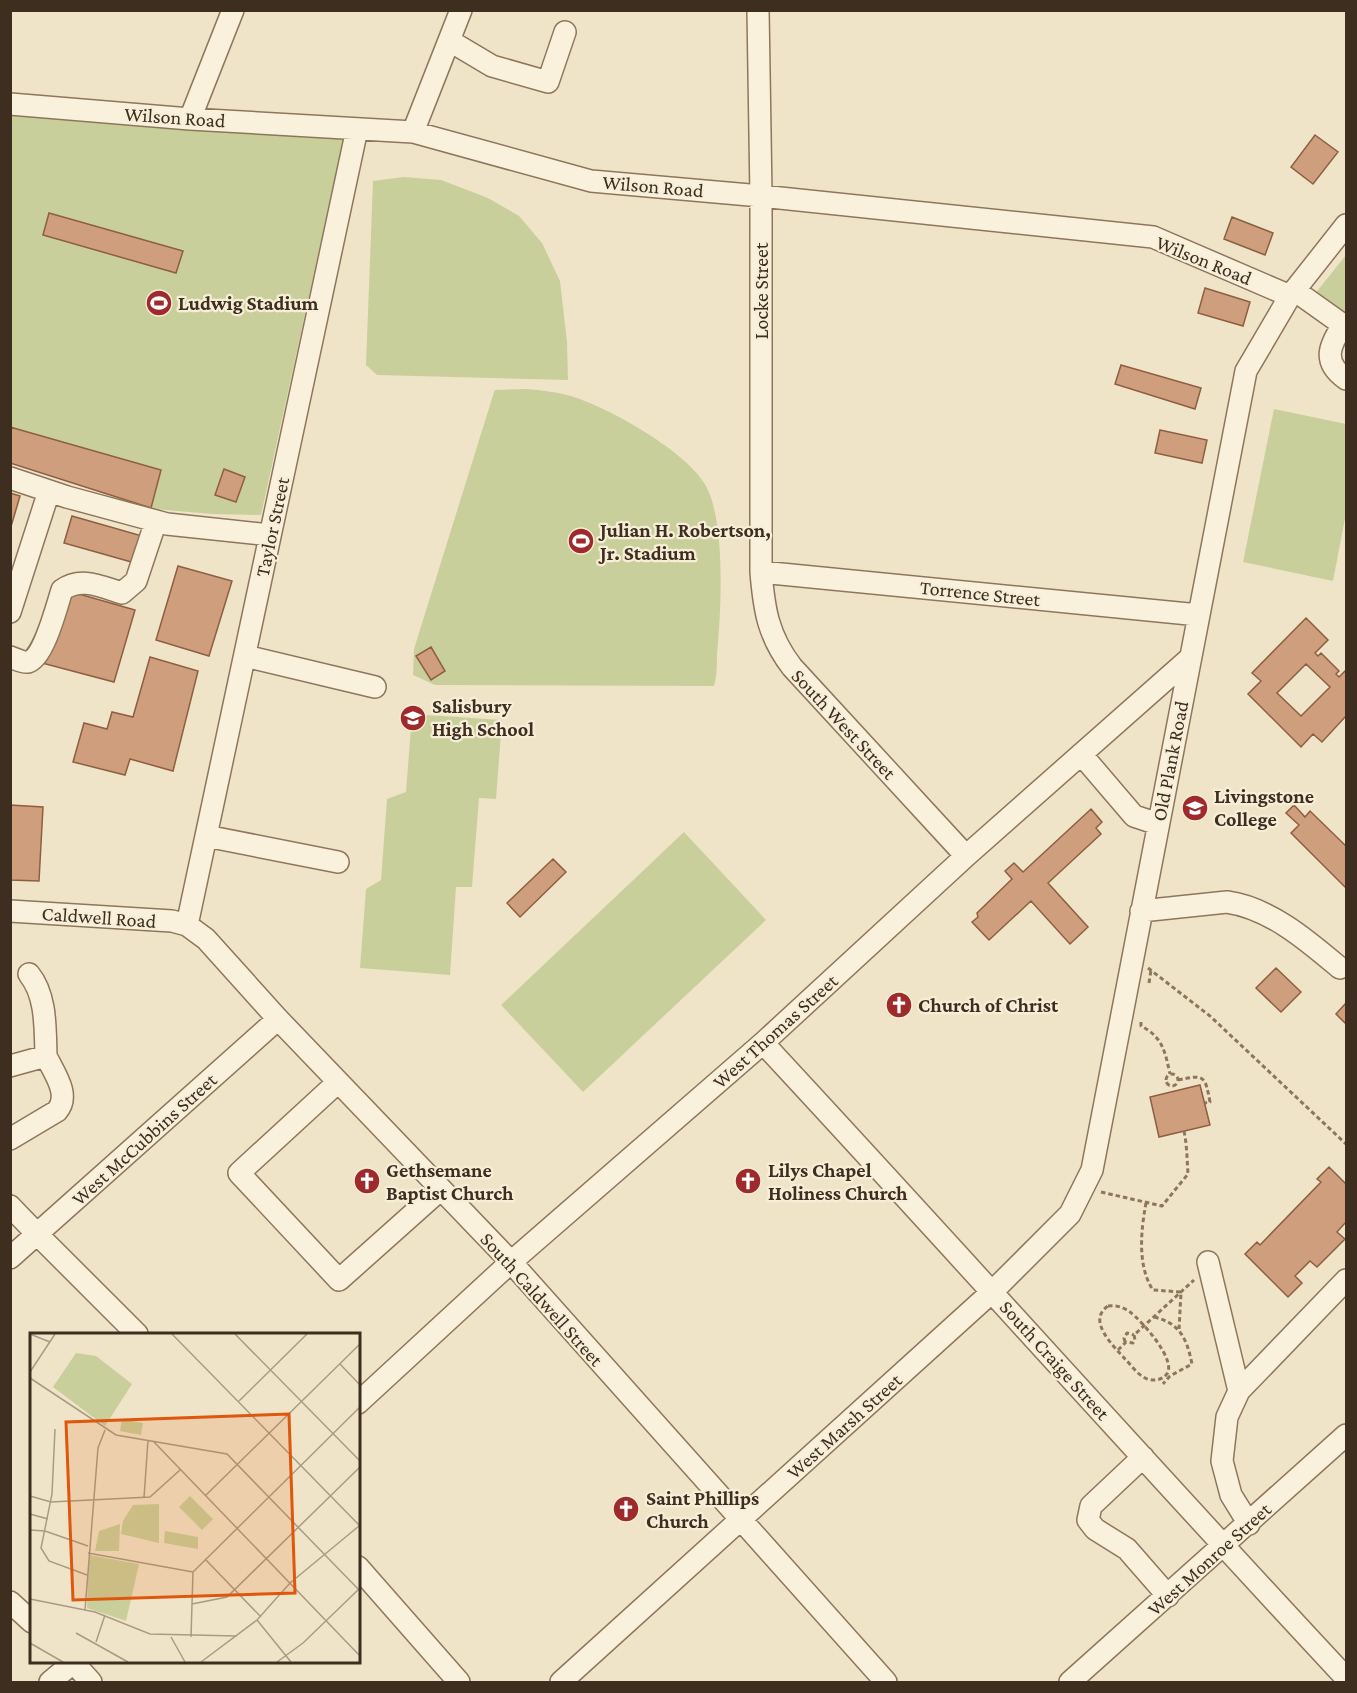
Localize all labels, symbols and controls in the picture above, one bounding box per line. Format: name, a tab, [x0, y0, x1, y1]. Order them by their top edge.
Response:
street label: Wilson Road	[124, 102, 227, 132]
street label: Wilson Road	[602, 171, 705, 201]
street label: Wilson Road	[1153, 231, 1256, 289]
street label: Locke Street	[750, 242, 772, 339]
sports icon: Ludwig Stadium	[144, 288, 174, 318]
place label: Ludwig Stadium	[178, 292, 319, 314]
street label: Taylor Street	[251, 475, 294, 579]
place label: Julian H. Robertson, Jr. Stadium	[598, 519, 771, 564]
sports icon: Julian H. Robertson, Jr. Stadium	[566, 526, 596, 556]
street label: Torrence Street	[919, 576, 1042, 610]
street label: South West Street	[787, 664, 901, 784]
place label: Salisbury High School	[432, 695, 534, 740]
street label: Old Plank Road	[1148, 699, 1193, 823]
school or university icon: Salisbury High School	[398, 703, 428, 733]
place label: Livingstone College	[1214, 785, 1314, 830]
school or university icon: Livingstone College	[1180, 793, 1210, 823]
street label: Caldwell Road	[41, 902, 158, 932]
street label: West Thomas Street	[708, 969, 842, 1093]
church icon: Church of Christ	[884, 990, 914, 1020]
place label: Church of Christ	[918, 994, 1059, 1016]
street label: West McCubbins Street	[67, 1068, 221, 1210]
place label: Gethsemane Baptist Church	[386, 1159, 514, 1204]
place label: Lilys Chapel Holiness Church	[768, 1159, 908, 1204]
church icon: Gethsemane Baptist Church	[352, 1166, 382, 1196]
church icon: Lilys Chapel Holiness Church	[733, 1166, 763, 1196]
street label: South Caldwell Street	[476, 1228, 608, 1371]
street label: South Craige Street	[995, 1296, 1115, 1425]
inset map	[30, 1333, 360, 1663]
street label: West Marsh Street	[782, 1369, 906, 1483]
place label: Saint Phillips Church	[646, 1487, 759, 1532]
church icon: Saint Phillips Church	[611, 1494, 641, 1524]
street label: West Monroe Street	[1143, 1498, 1275, 1620]

